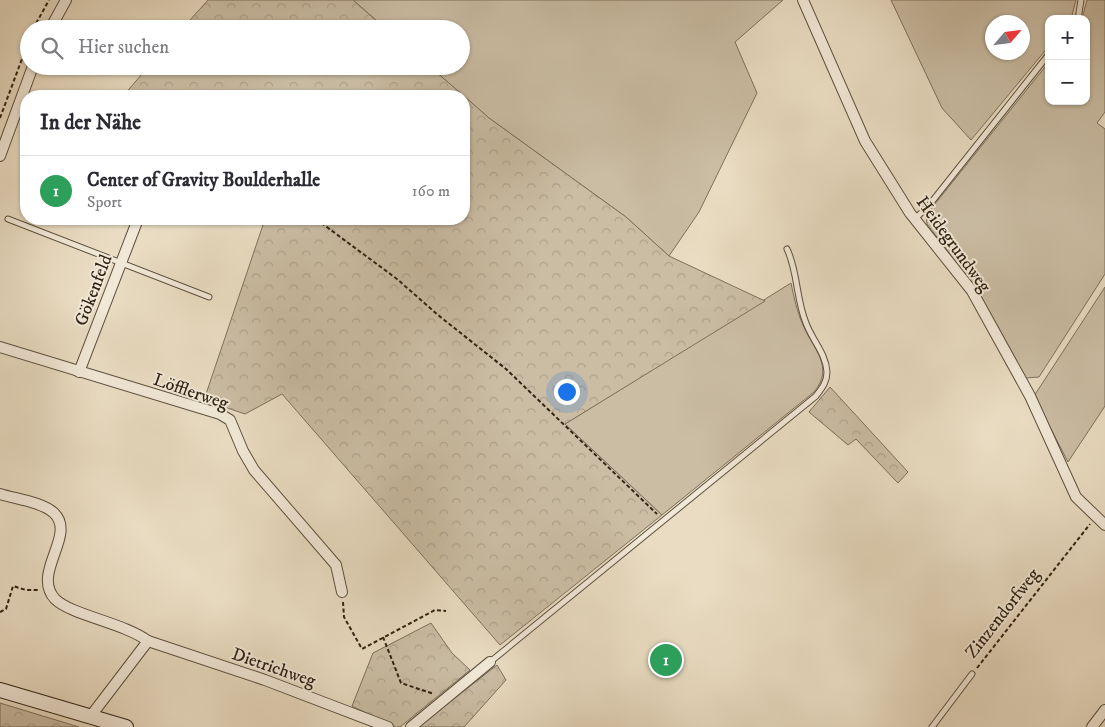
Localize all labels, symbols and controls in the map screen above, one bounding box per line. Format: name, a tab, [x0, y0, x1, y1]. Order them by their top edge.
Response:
north arrow	[985, 15, 1030, 60]
map controls	[1045, 15, 1090, 105]
button: +	[1045, 15, 1090, 60]
search box	[20, 20, 470, 75]
icon: search	[38, 34, 66, 62]
text: Hier suchen	[78, 36, 169, 59]
button: −	[1045, 60, 1090, 105]
text: In der Nähe	[40, 110, 141, 136]
text: Center of Gravity Boulderhalle	[87, 169, 320, 192]
text: 1	[53, 181, 59, 201]
text: 160 m	[412, 181, 450, 201]
text: Sport	[87, 192, 122, 212]
street label: Heidegrundweg	[911, 192, 996, 297]
street label: Gökenfeld	[70, 252, 118, 329]
street label: Löfflerweg	[150, 369, 231, 415]
your location	[554, 379, 580, 405]
street label: Zinzendorfweg	[961, 564, 1045, 663]
pin: 1	[650, 641, 682, 679]
street label: Dietrichweg	[229, 643, 319, 693]

